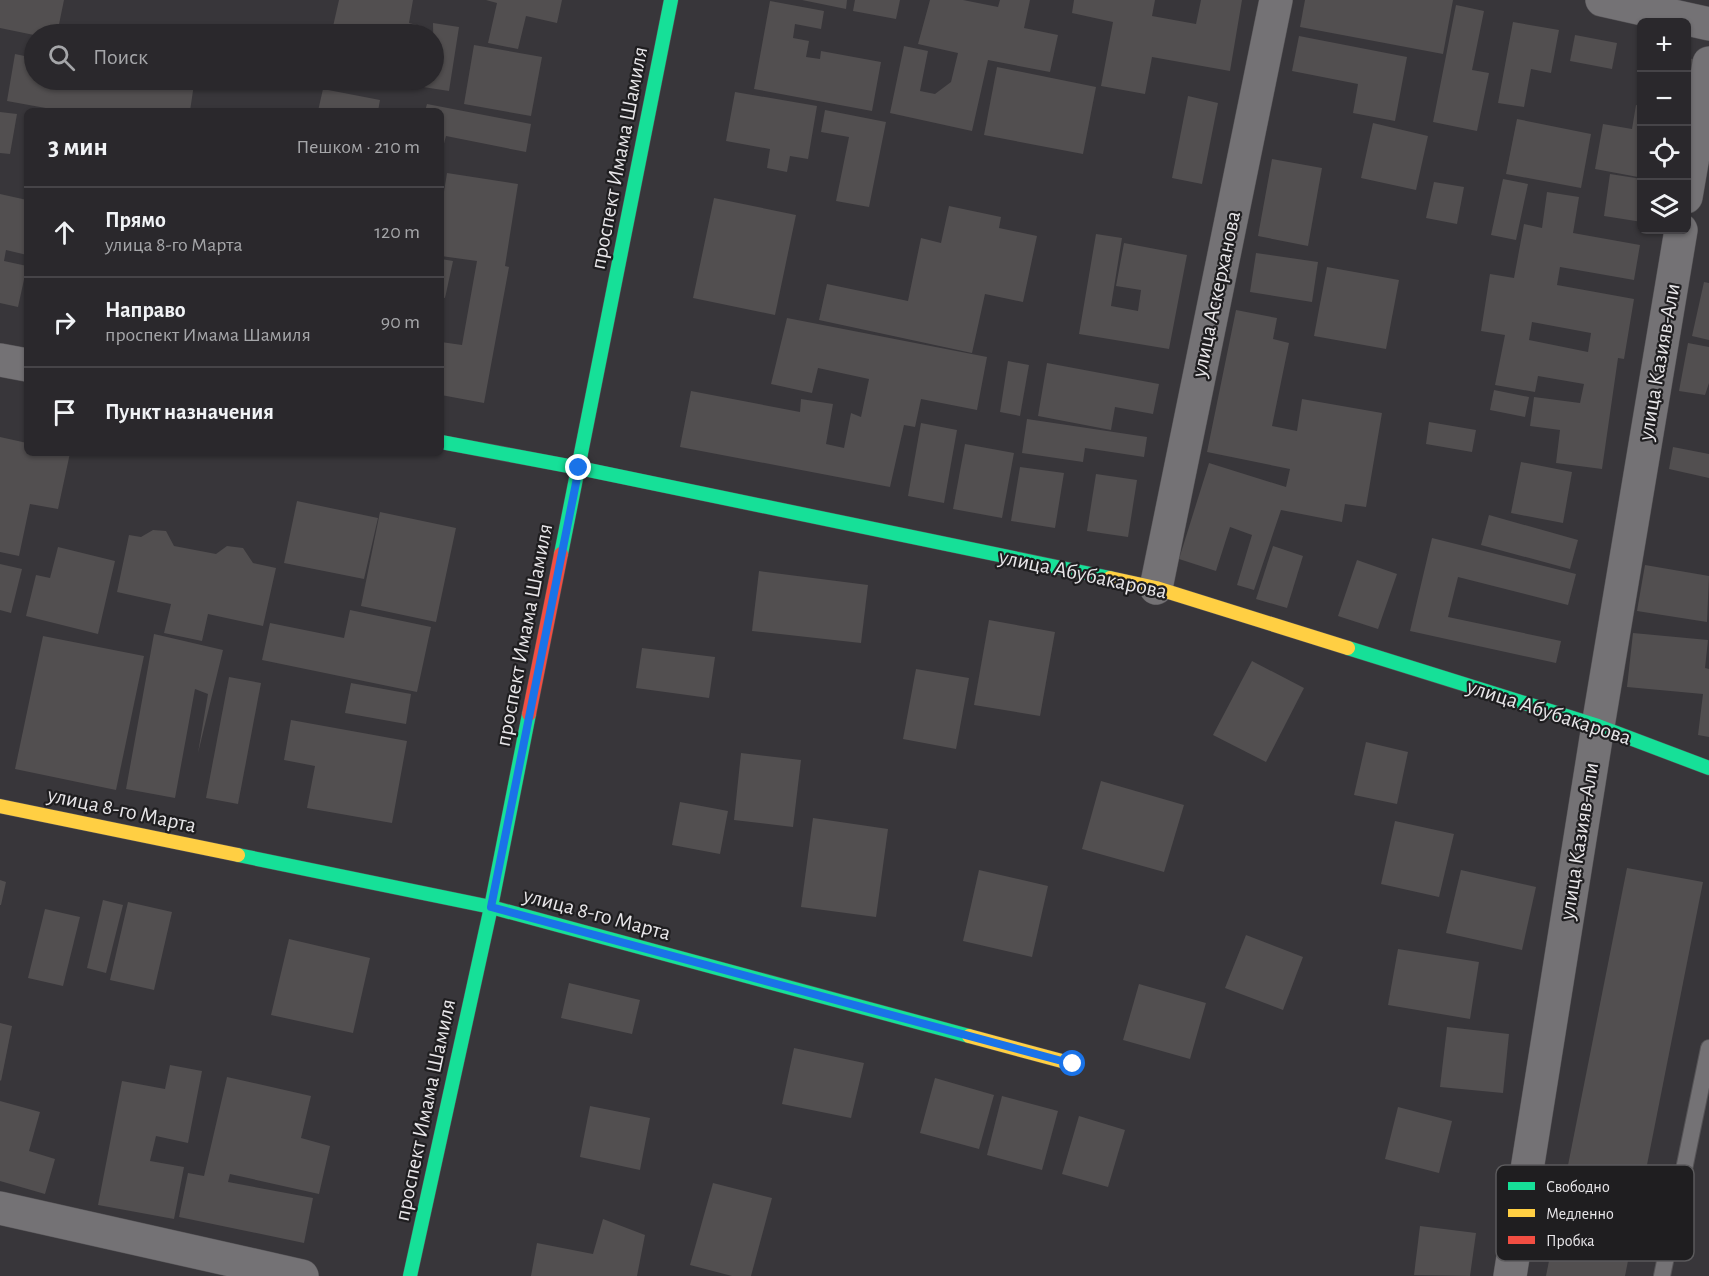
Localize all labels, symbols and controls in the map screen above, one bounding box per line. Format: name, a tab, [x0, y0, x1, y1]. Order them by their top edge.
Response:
map controls	[1637, 18, 1691, 234]
button: +	[1637, 18, 1691, 72]
search box	[24, 24, 444, 90]
icon: search	[45, 41, 78, 74]
street label: проспект Имама Шамиля	[587, 45, 651, 271]
text: Поиск	[93, 46, 148, 68]
button: −	[1637, 72, 1691, 126]
button: locate	[1637, 126, 1691, 180]
text: 3 мин	[48, 134, 108, 160]
text: Пешком · 210 m	[296, 137, 420, 157]
button: layers	[1637, 180, 1691, 234]
text: Прямо	[105, 209, 166, 231]
street label: улица Аскерханова	[1187, 209, 1244, 380]
icon: ahead	[48, 216, 81, 249]
text: 120 m	[374, 222, 420, 242]
text: улица 8-го Марта	[105, 235, 243, 255]
street label: улица Казияв-Али	[1634, 282, 1684, 443]
text: Направо	[105, 299, 186, 321]
icon: right	[48, 306, 81, 339]
text: 90 m	[381, 312, 420, 332]
text: проспект Имама Шамиля	[105, 325, 311, 345]
icon: arrive	[48, 396, 81, 429]
text: Пункт назначения	[105, 401, 274, 423]
route end	[565, 454, 591, 480]
street label: проспект Имама Шамиля	[492, 522, 556, 748]
street label: улица Абубакарова	[996, 545, 1169, 603]
street label: улица Абубакарова	[1463, 675, 1634, 749]
street label: улица Казияв-Али	[1556, 761, 1602, 922]
street label: улица 8-го Марта	[45, 783, 198, 837]
street label: улица 8-го Марта	[520, 884, 673, 944]
street label: проспект Имама Шамиля	[391, 997, 459, 1223]
route start	[1059, 1050, 1085, 1076]
legend	[1496, 1165, 1694, 1261]
text: Свободно	[1546, 1179, 1610, 1195]
text: Медленно	[1546, 1206, 1614, 1222]
text: Пробка	[1546, 1233, 1595, 1249]

